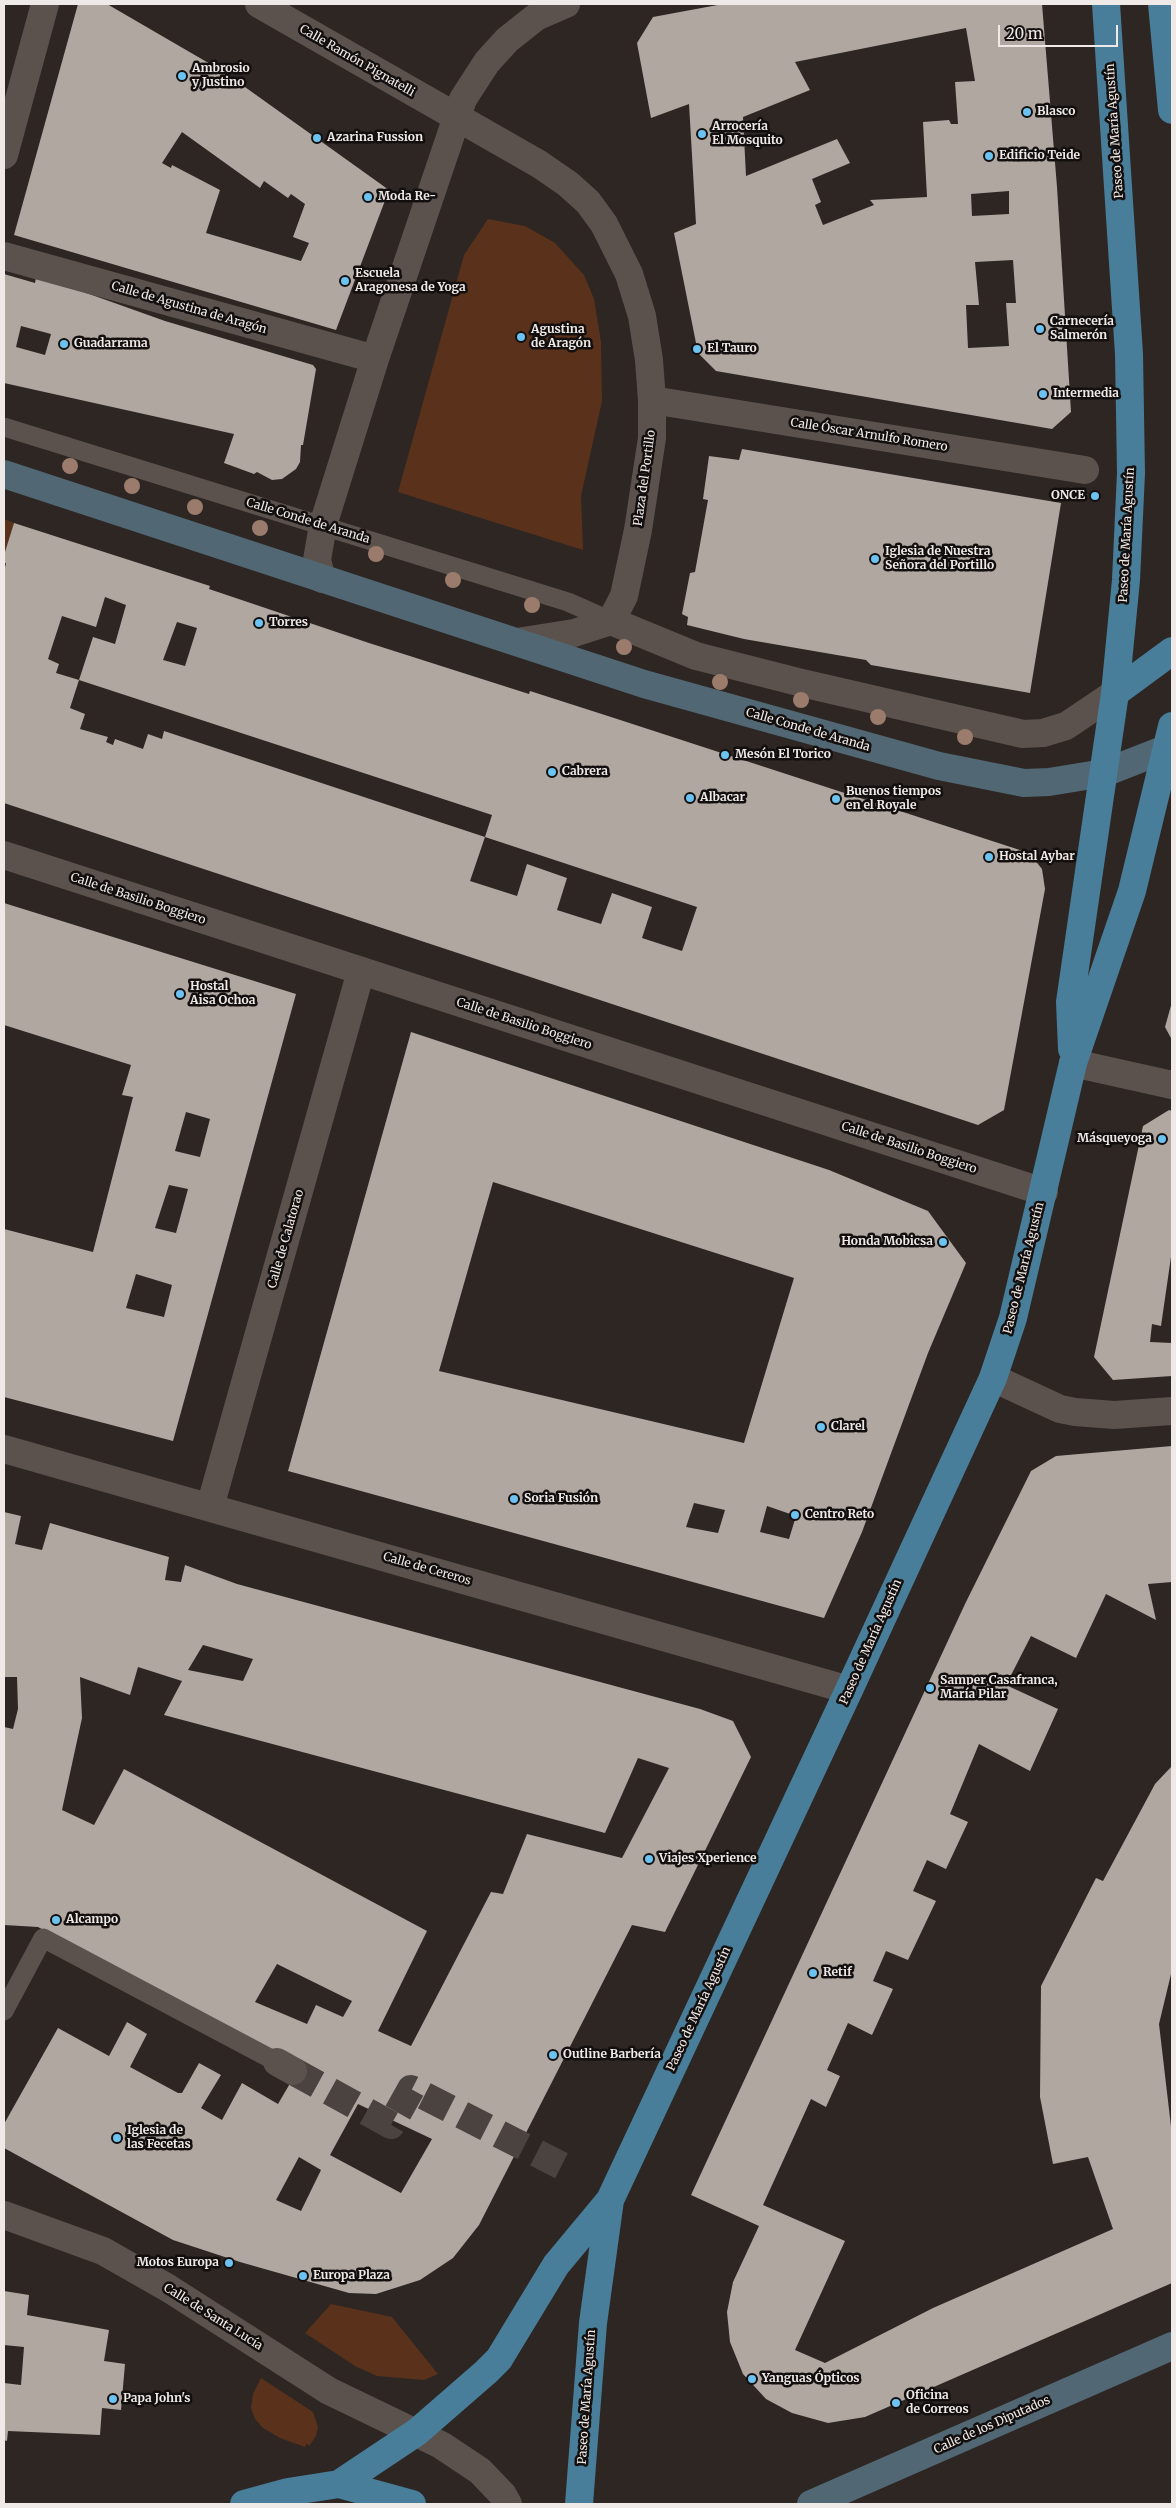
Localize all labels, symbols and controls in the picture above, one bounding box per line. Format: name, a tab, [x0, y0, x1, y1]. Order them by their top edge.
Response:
scale bar	[1001, 15, 1121, 47]
street label: Calle Ramón Pignatelli	[297, 22, 417, 100]
text: 20 m	[1006, 24, 1043, 43]
place label: Ambrosio y Justino	[192, 62, 250, 90]
street label: Paseo de María Agustín	[1103, 63, 1127, 199]
marker: Ambrosio y Justino	[176, 70, 188, 82]
place label: Blasco	[1037, 105, 1075, 119]
marker: Blasco	[1021, 106, 1033, 118]
place label: Arrocería El Mosquito	[712, 120, 783, 148]
marker: Arrocería El Mosquito	[696, 128, 708, 140]
place label: Azarina Fussion	[327, 131, 423, 145]
marker: Azarina Fussion	[311, 132, 323, 144]
place label: Edificio Teide	[999, 149, 1080, 163]
marker: Edificio Teide	[983, 150, 995, 162]
place label: Moda Re-	[378, 190, 436, 204]
marker: Moda Re-	[362, 191, 374, 203]
place label: Escuela Aragonesa de Yoga	[355, 267, 466, 295]
marker: Escuela Aragonesa de Yoga	[339, 275, 351, 287]
street label: Calle de Agustina de Aragón	[110, 279, 268, 337]
place label: Carnecería Salmerón	[1050, 315, 1114, 343]
place label: Agustina de Aragón	[531, 323, 591, 351]
marker: Carnecería Salmerón	[1034, 323, 1046, 335]
marker: Agustina de Aragón	[515, 331, 527, 343]
place label: Guadarrama	[74, 337, 148, 351]
marker: Guadarrama	[58, 338, 70, 350]
place label: El Tauro	[707, 342, 757, 356]
marker: El Tauro	[691, 343, 703, 355]
place label: Intermedia	[1053, 387, 1119, 401]
marker: Intermedia	[1037, 388, 1049, 400]
street label: Calle Óscar Arnulfo Romero	[789, 415, 949, 455]
street label: Plaza del Portillo	[631, 429, 659, 527]
street label: Paseo de María Agustín	[1116, 467, 1138, 603]
place label: ONCE	[1051, 489, 1085, 503]
marker: ONCE	[1089, 490, 1101, 502]
street label: Calle Conde de Aranda	[244, 495, 372, 547]
place label: Iglesia de Nuestra Señora del Portillo	[885, 545, 994, 573]
marker: Iglesia de Nuestra Señora del Portillo	[869, 553, 881, 565]
place label: Torres	[269, 616, 308, 630]
marker: Torres	[253, 617, 265, 629]
street label: Calle Conde de Aranda	[744, 705, 872, 755]
place label: Mesón El Torico	[735, 748, 831, 762]
marker: Mesón El Torico	[719, 749, 731, 761]
place label: Cabrera	[562, 765, 608, 779]
marker: Cabrera	[546, 766, 558, 778]
place label: Buenos tiempos en el Royale	[846, 785, 941, 813]
place label: Albacar	[700, 791, 745, 805]
marker: Albacar	[684, 792, 696, 804]
marker: Buenos tiempos en el Royale	[830, 793, 842, 805]
place label: Hostal Aybar	[999, 850, 1075, 864]
marker: Hostal Aybar	[983, 851, 995, 863]
street label: Calle de Basilio Boggiero	[68, 870, 208, 928]
place label: Hostal Aisa Ochoa	[190, 980, 255, 1008]
marker: Hostal Aisa Ochoa	[174, 988, 186, 1000]
street label: Calle de Basilio Boggiero	[454, 995, 594, 1053]
street label: Calle de Basilio Boggiero	[839, 1119, 979, 1177]
place label: Másqueyoga	[1077, 1132, 1152, 1146]
marker: Másqueyoga	[1156, 1133, 1168, 1145]
street label: Calle de Calatorao	[265, 1188, 307, 1290]
street label: Paseo de María Agustín	[1001, 1201, 1047, 1335]
place label: Honda Mobicsa	[841, 1235, 933, 1249]
marker: Honda Mobicsa	[937, 1236, 949, 1248]
place label: Clarel	[831, 1420, 865, 1434]
marker: Clarel	[815, 1421, 827, 1433]
place label: Soria Fusión	[524, 1492, 598, 1506]
marker: Soria Fusión	[508, 1493, 520, 1505]
place label: Centro Reto	[805, 1508, 874, 1522]
marker: Centro Reto	[789, 1509, 801, 1521]
street label: Calle de Cereros	[381, 1550, 473, 1588]
street label: Paseo de María Agustín	[837, 1577, 905, 1707]
place label: Samper Casafranca, María Pilar	[940, 1674, 1058, 1702]
marker: Samper Casafranca, María Pilar	[924, 1682, 936, 1694]
place label: Viajes Xperience	[659, 1852, 757, 1866]
marker: Viajes Xperience	[643, 1853, 655, 1865]
place label: Alcampo	[66, 1913, 118, 1927]
marker: Alcampo	[50, 1914, 62, 1926]
street label: Paseo de María Agustín	[664, 1945, 734, 2073]
place label: Retif	[823, 1966, 852, 1980]
marker: Retif	[807, 1967, 819, 1979]
place label: Outline Barbería	[563, 2048, 661, 2062]
marker: Outline Barbería	[547, 2049, 559, 2061]
place label: Iglesia de las Fecetas	[127, 2124, 191, 2152]
marker: Iglesia de las Fecetas	[111, 2132, 123, 2144]
place label: Motos Europa	[137, 2256, 219, 2270]
marker: Motos Europa	[223, 2257, 235, 2269]
place label: Europa Plaza	[313, 2269, 390, 2283]
marker: Europa Plaza	[297, 2270, 309, 2282]
street label: Calle de Santa Lucía	[161, 2281, 265, 2353]
street label: Paseo de María Agustín	[575, 2329, 599, 2465]
place label: Yanguas Ópticos	[762, 2372, 860, 2386]
marker: Yanguas Ópticos	[746, 2373, 758, 2385]
place label: Oficina de Correos	[906, 2389, 969, 2417]
place label: Papa John's	[123, 2392, 190, 2406]
marker: Papa John's	[107, 2393, 119, 2405]
street label: Calle de los Diputados	[932, 2393, 1052, 2457]
marker: Oficina de Correos	[890, 2397, 902, 2409]

